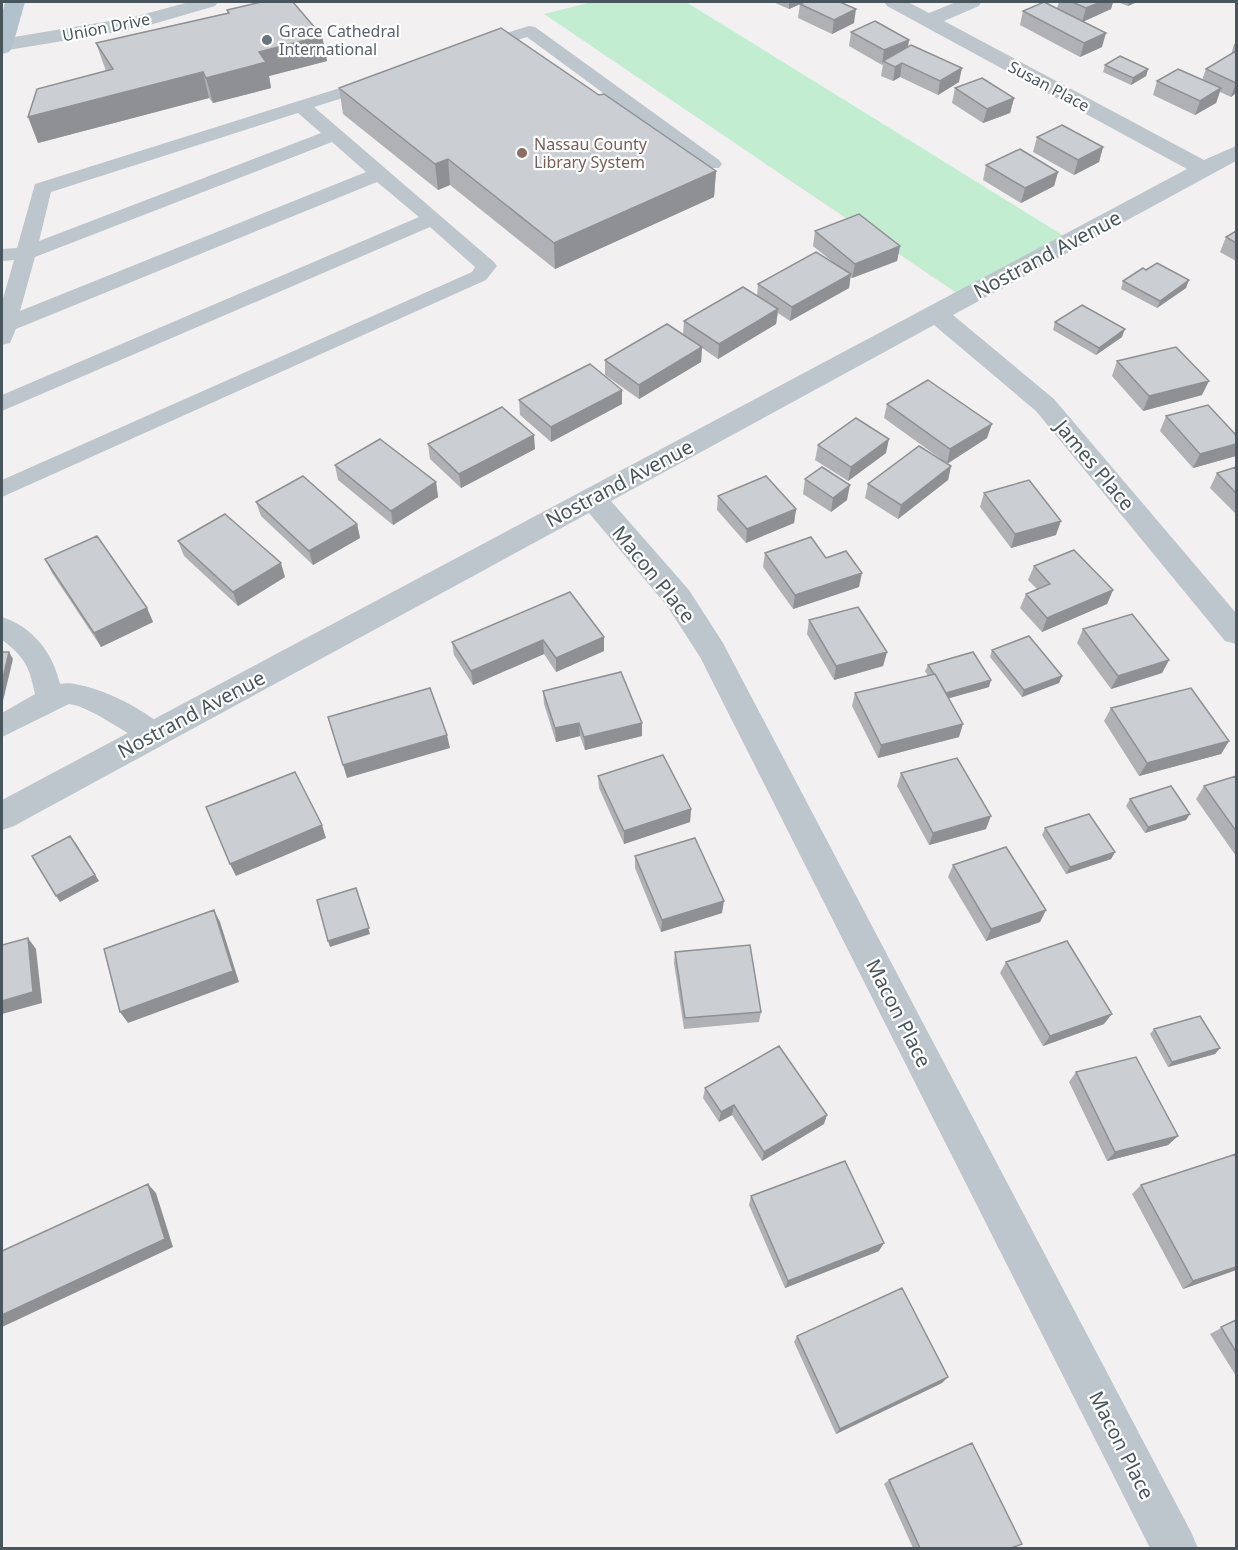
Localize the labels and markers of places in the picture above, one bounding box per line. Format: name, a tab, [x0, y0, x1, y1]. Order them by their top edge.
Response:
place label: Grace Cathedral International	[279, 20, 400, 60]
marker: Grace Cathedral International	[260, 33, 274, 47]
place label: Nassau County Library System	[534, 133, 648, 173]
marker: Nassau County Library System	[515, 146, 529, 160]

